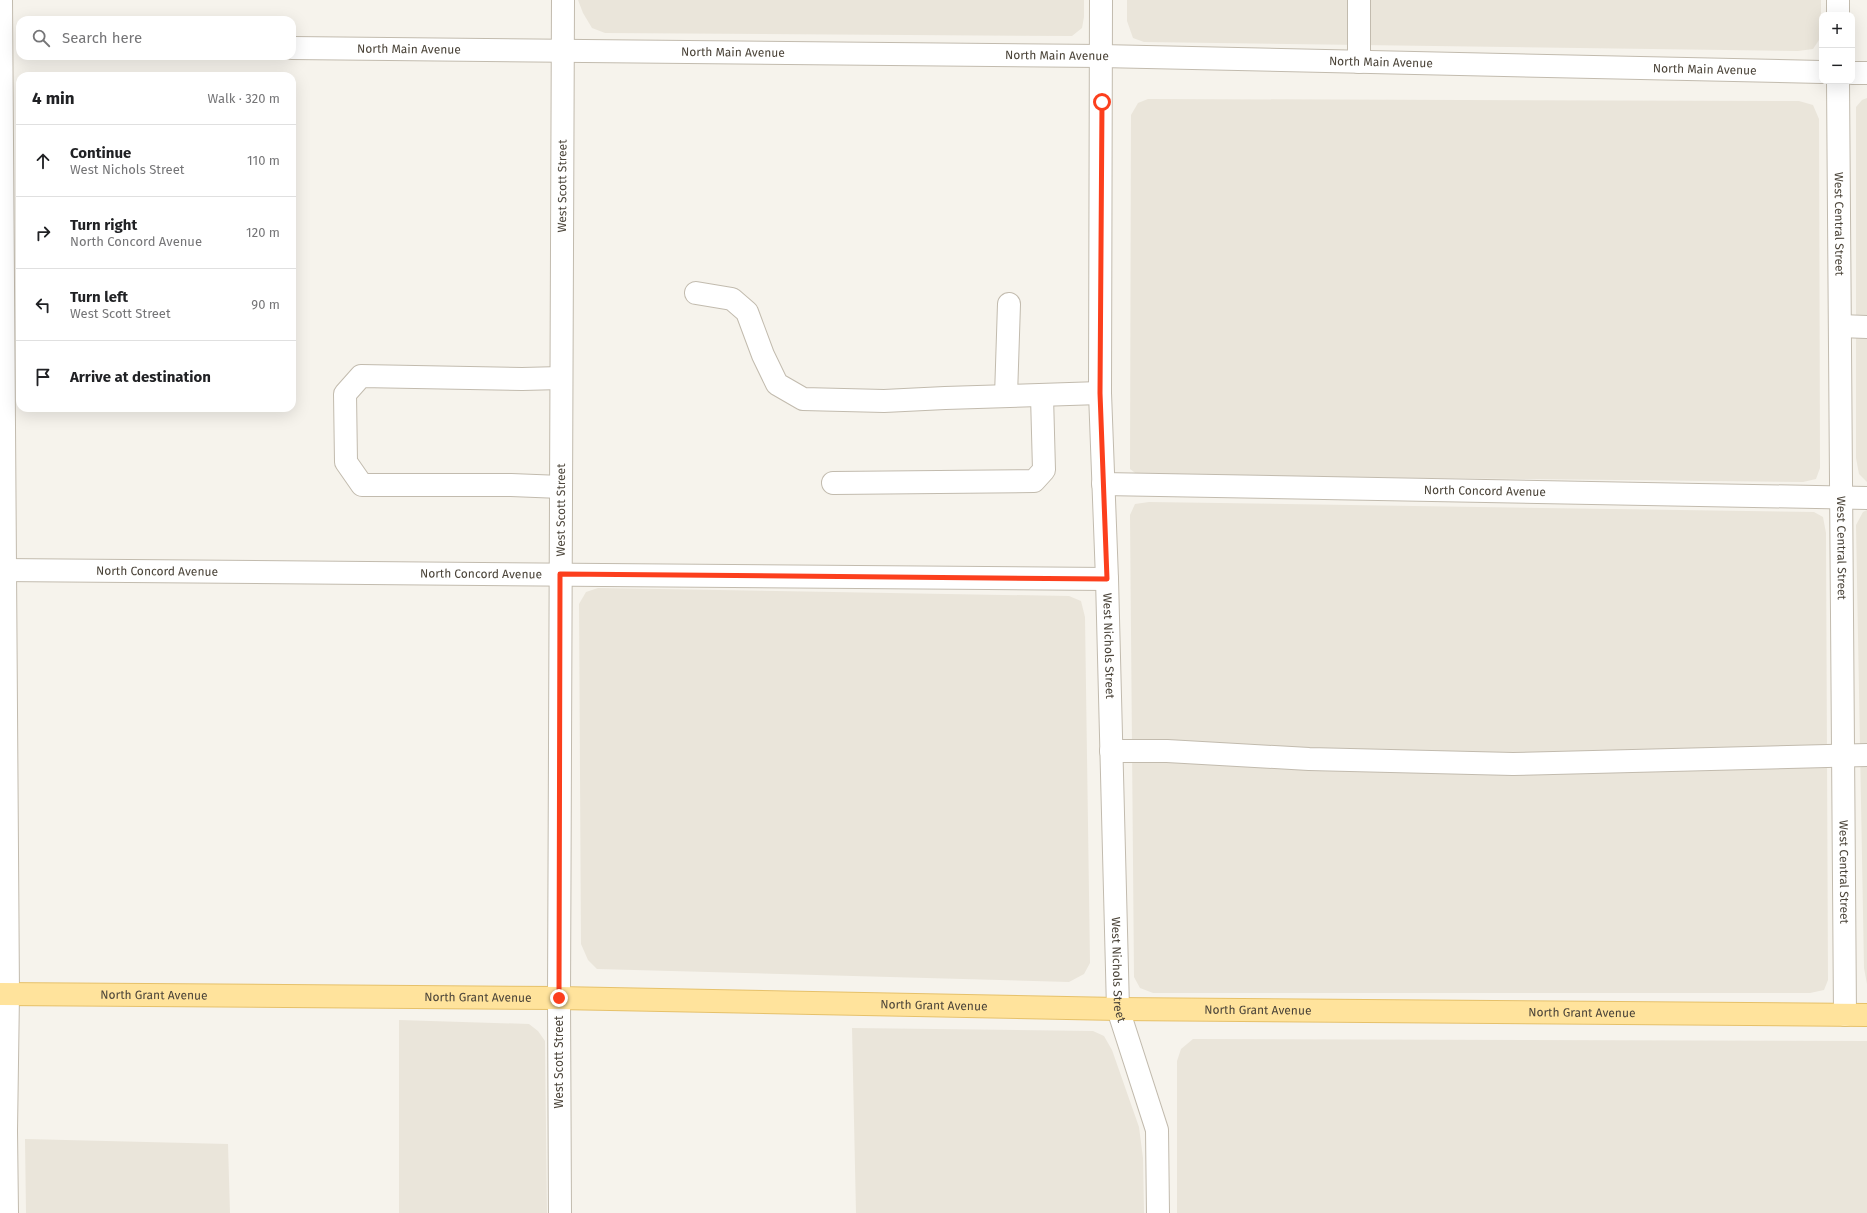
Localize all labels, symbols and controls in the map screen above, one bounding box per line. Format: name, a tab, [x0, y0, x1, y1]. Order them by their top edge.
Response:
map controls	[1819, 12, 1855, 84]
button: +	[1819, 12, 1855, 48]
search box	[16, 16, 296, 60]
icon: search	[30, 27, 52, 49]
text: Search here	[62, 29, 142, 47]
street label: North Main Avenue	[357, 42, 461, 57]
street label: North Main Avenue	[681, 45, 785, 60]
street label: North Main Avenue	[1005, 48, 1109, 63]
button: −	[1819, 48, 1855, 84]
street label: North Main Avenue	[1329, 54, 1433, 70]
street label: North Main Avenue	[1653, 61, 1757, 78]
text: 4 min	[32, 88, 75, 109]
text: Walk · 320 m	[208, 91, 280, 106]
route start	[1093, 93, 1111, 111]
street label: West Scott Street	[555, 139, 569, 233]
text: Continue	[70, 144, 131, 162]
icon: ahead	[32, 150, 54, 172]
text: 110 m	[247, 153, 280, 168]
text: West Nichols Street	[70, 162, 184, 177]
street label: West Central Street	[1832, 172, 1846, 277]
text: Turn right	[70, 216, 137, 234]
icon: right	[32, 222, 54, 244]
text: 120 m	[246, 225, 280, 240]
text: North Concord Avenue	[70, 234, 202, 249]
text: Turn left	[70, 288, 128, 306]
icon: left	[32, 294, 54, 316]
text: 90 m	[251, 297, 280, 312]
text: West Scott Street	[70, 306, 171, 321]
icon: arrive	[32, 366, 54, 388]
text: Arrive at destination	[70, 368, 211, 386]
street label: West Scott Street	[554, 463, 568, 557]
street label: North Concord Avenue	[1424, 483, 1546, 499]
street label: West Central Street	[1834, 496, 1849, 601]
street label: North Concord Avenue	[96, 564, 218, 579]
street label: North Concord Avenue	[420, 566, 542, 581]
street label: West Nichols Street	[1100, 593, 1117, 700]
street label: West Central Street	[1837, 820, 1851, 925]
street label: West Nichols Street	[1109, 917, 1129, 1025]
street label: North Grant Avenue	[100, 988, 208, 1002]
route end	[550, 989, 568, 1007]
street label: North Grant Avenue	[424, 990, 532, 1005]
street label: North Grant Avenue	[880, 997, 988, 1013]
street label: North Grant Avenue	[1204, 1003, 1312, 1018]
street label: North Grant Avenue	[1528, 1005, 1636, 1020]
street label: West Scott Street	[552, 1015, 566, 1108]

